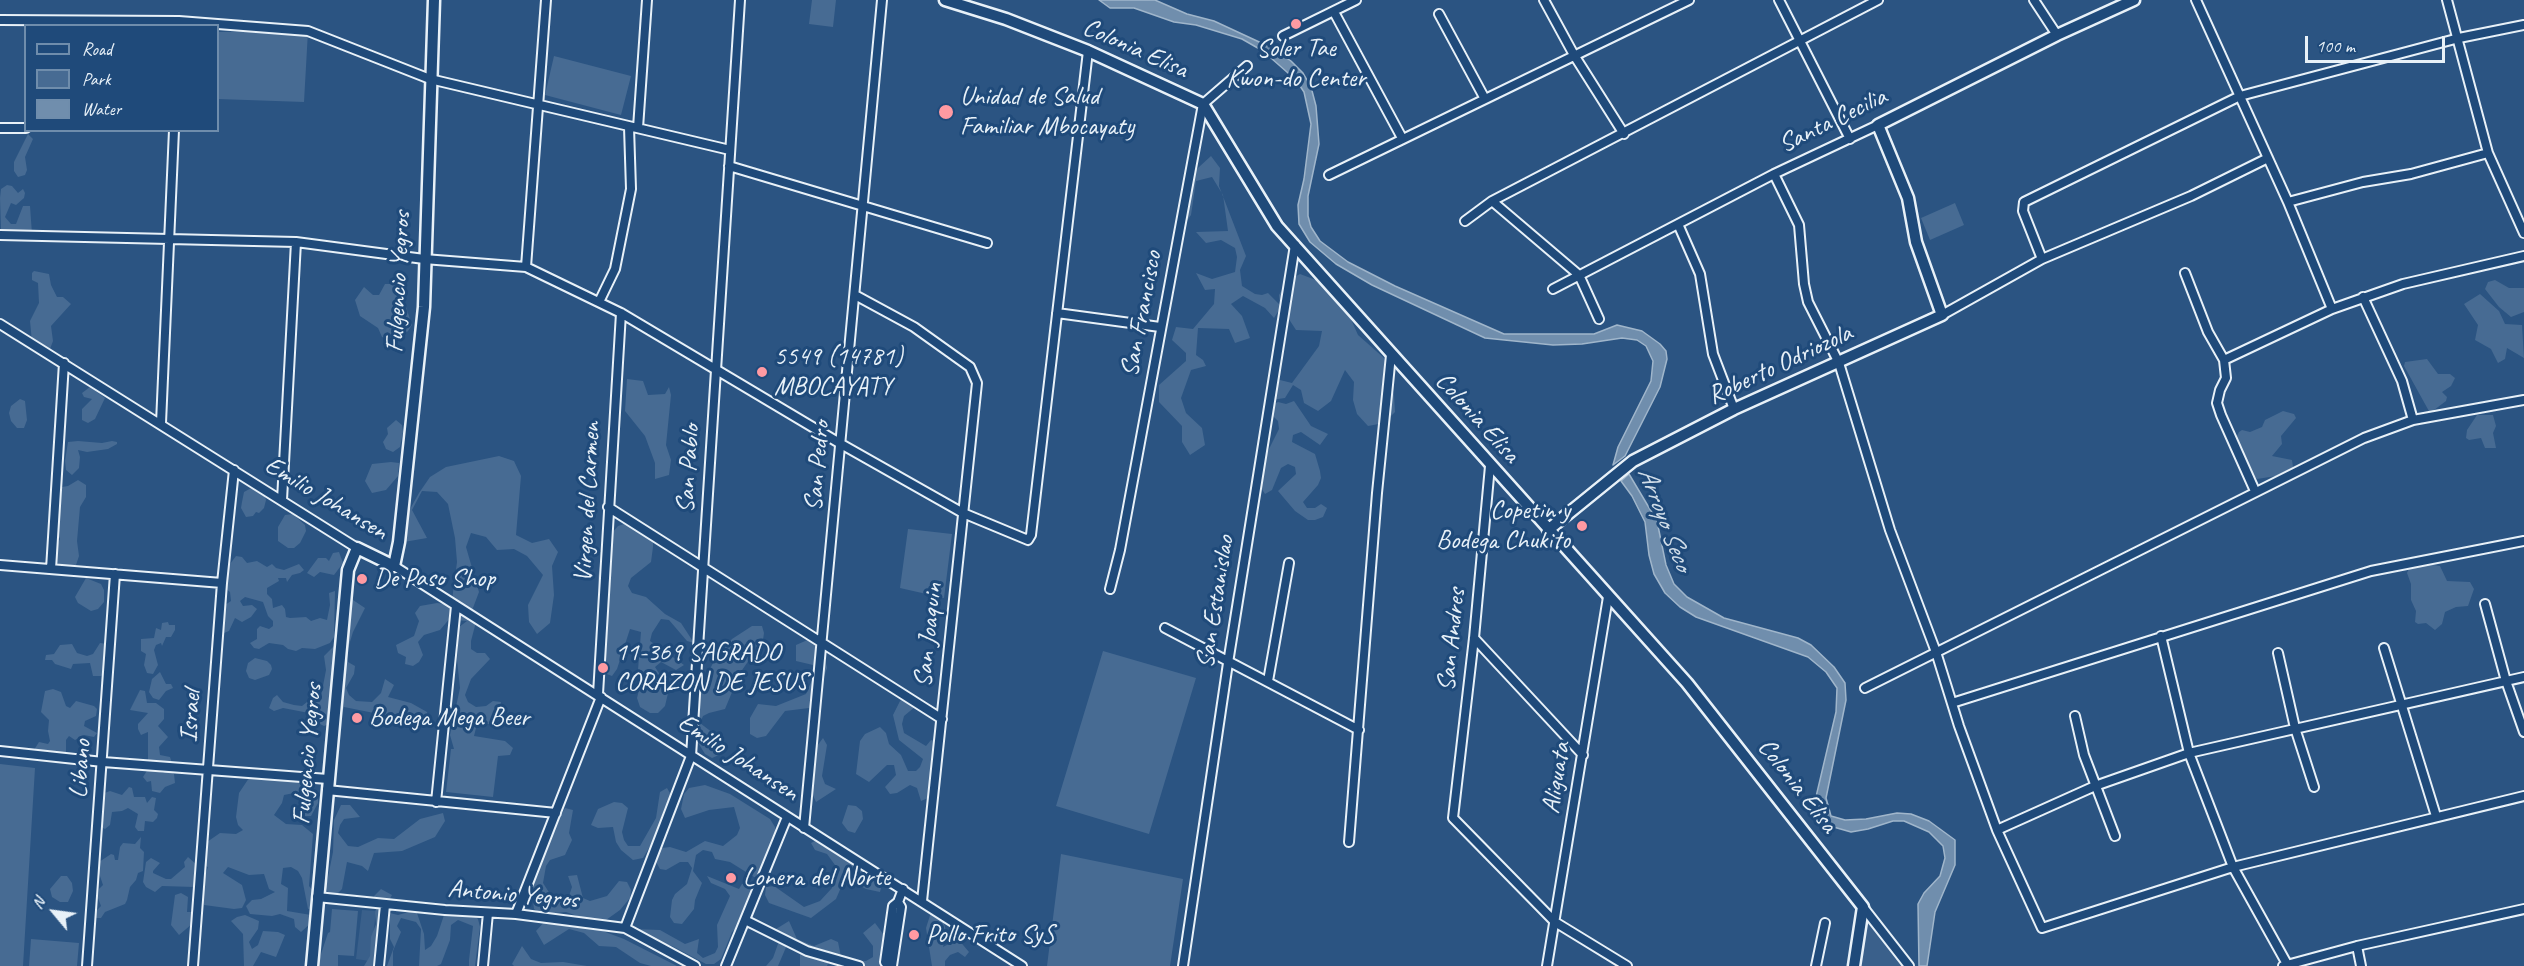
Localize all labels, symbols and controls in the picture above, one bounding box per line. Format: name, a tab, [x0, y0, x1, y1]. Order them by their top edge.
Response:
street label: Colonia Elisa	[1078, 12, 1192, 86]
marker: Soler Tae Kwon-do Center	[1289, 17, 1303, 31]
legend	[24, 24, 219, 132]
scale bar	[2308, 24, 2448, 62]
place label: Soler Tae Kwon-do Center	[1226, 33, 1366, 94]
text: 100 m	[2316, 35, 2355, 57]
text: Road	[82, 38, 112, 60]
text: Park	[82, 68, 111, 90]
place label: Unidad de Salud Familiar Mbocayaty	[960, 81, 1134, 142]
street label: Santa Cecilia	[1774, 82, 1892, 160]
text: Water	[82, 98, 121, 120]
marker: Unidad de Salud Familiar Mbocayaty	[937, 103, 955, 121]
street label: Fulgencio Yegros	[380, 211, 418, 353]
street label: San Francisco	[1115, 249, 1169, 379]
street label: Roberto Odriozola	[1703, 318, 1857, 412]
place label: 5549 (14781) MBOCAYATY	[774, 341, 903, 402]
marker: 5549 (14781) MBOCAYATY	[755, 365, 769, 379]
street label: Colonia Elisa	[1428, 366, 1526, 470]
street label: San Pedro	[799, 420, 837, 512]
street label: Virgen del Carmen	[568, 421, 608, 583]
street label: San Pablo	[670, 424, 708, 514]
street label: Emilio Johansen	[259, 450, 393, 548]
water label: Arroyo Seco	[1630, 463, 1698, 575]
place label: Copetin y Bodega Chukito	[1436, 495, 1570, 556]
marker: Copetin y Bodega Chukito	[1575, 519, 1589, 533]
street label: San Estanislao	[1190, 533, 1242, 671]
place label: De Paso Shop	[374, 563, 495, 595]
marker: De Paso Shop	[355, 572, 369, 586]
street label: San Joaquin	[908, 581, 950, 689]
street label: San Andres	[1431, 587, 1473, 693]
place label: 11-369 SAGRADO CORAZON DE JESUS	[615, 637, 808, 698]
marker: 11-369 SAGRADO CORAZON DE JESUS	[596, 661, 610, 675]
street label: Fulgencio Yegros	[286, 682, 330, 826]
street label: Israel	[174, 689, 208, 743]
place label: Bodega Mega Beer	[369, 702, 529, 734]
street label: Emilio Johansen	[672, 707, 804, 809]
marker: Bodega Mega Beer	[350, 711, 364, 725]
street label: Colonia Elisa	[1750, 732, 1844, 840]
street label: Libano	[63, 739, 99, 799]
street label: Aliguata	[1536, 740, 1578, 816]
place label: Lonera del Norte	[743, 862, 890, 894]
marker: Lonera del Norte	[724, 871, 738, 885]
street label: Antonio Yegros	[446, 874, 580, 916]
north arrow	[24, 882, 84, 942]
text: N	[27, 894, 49, 912]
place label: Pollo Frito SyS	[926, 919, 1054, 951]
marker: Pollo Frito SyS	[907, 928, 921, 942]

